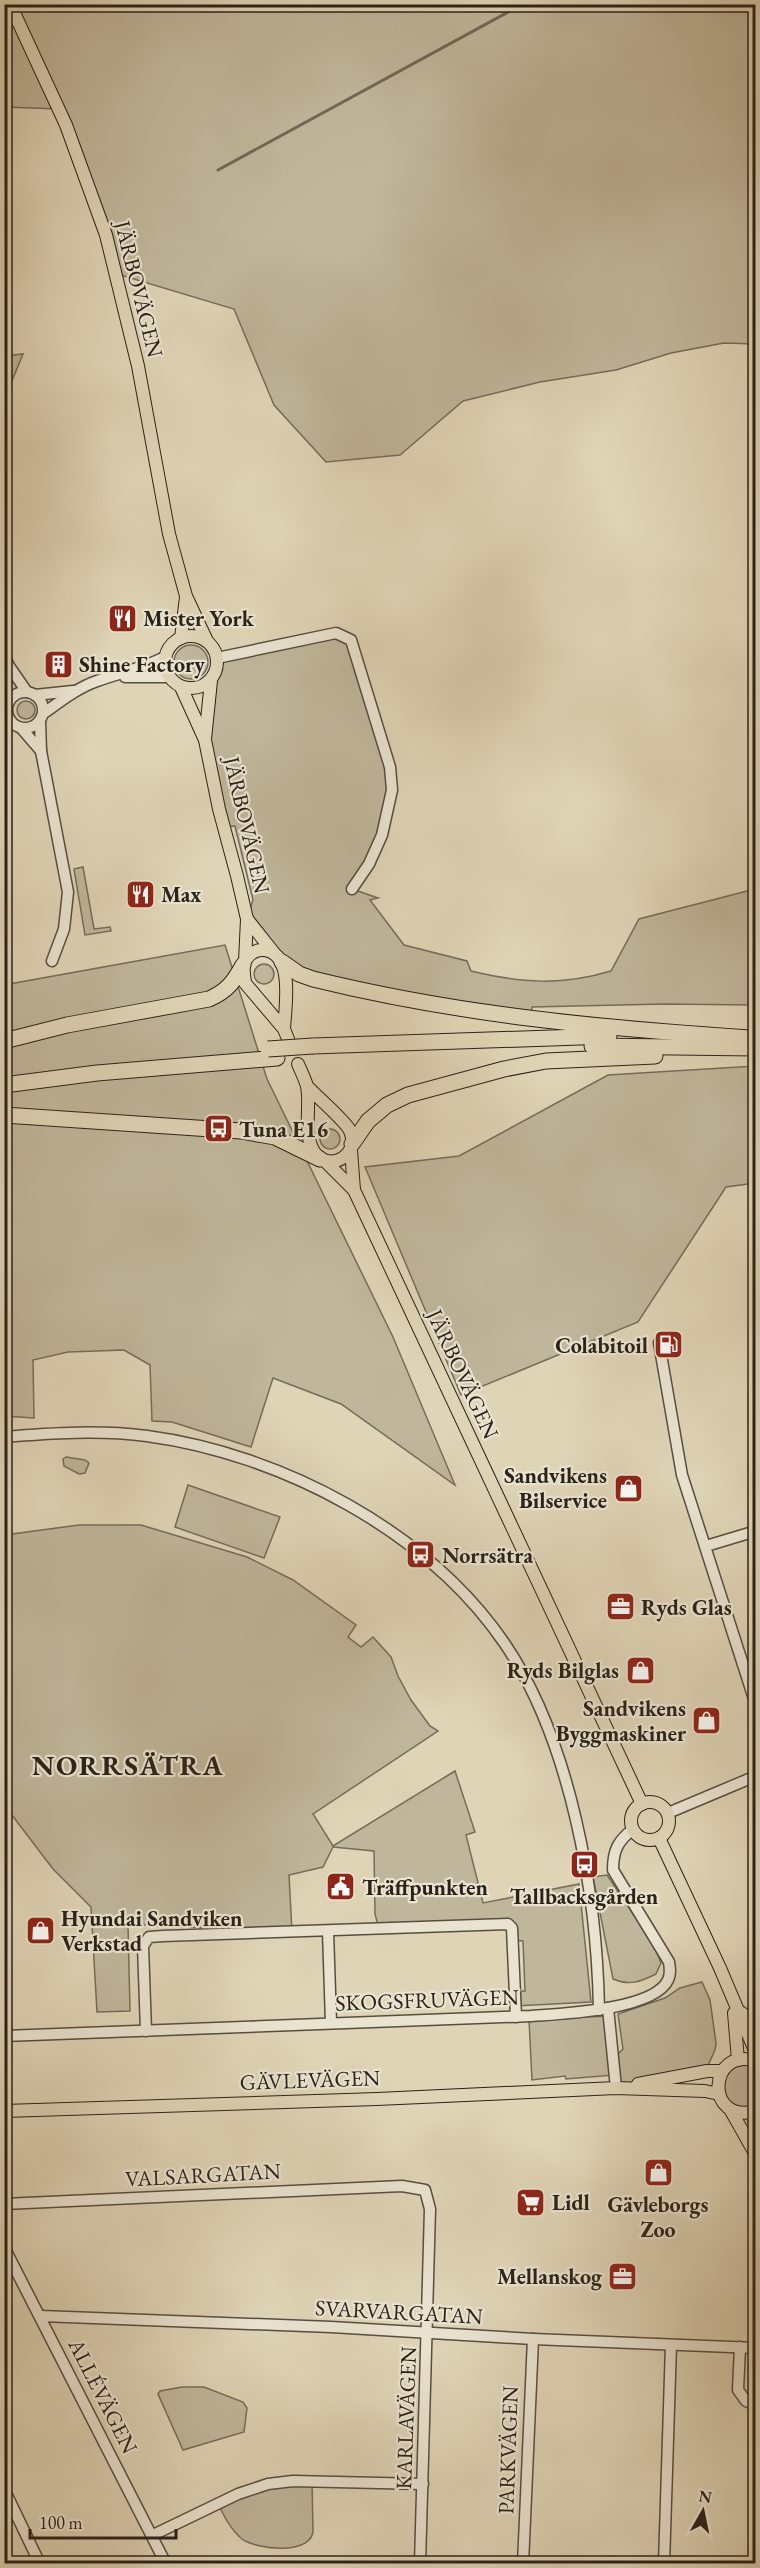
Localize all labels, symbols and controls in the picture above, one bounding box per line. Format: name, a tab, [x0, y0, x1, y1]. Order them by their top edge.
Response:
street label: JÄRBOVÄGEN	[108, 216, 170, 361]
restaurant icon: Mister York	[106, 602, 138, 634]
place label: Mister York	[143, 604, 255, 633]
building icon: Shine Factory	[42, 648, 74, 680]
place label: Shine Factory	[79, 650, 205, 679]
street label: JÄRBOVÄGEN	[217, 752, 277, 897]
restaurant icon: Max	[124, 878, 156, 910]
place label: Max	[161, 880, 201, 909]
bus stop icon: Tuna E16	[202, 1113, 234, 1145]
place label: Tuna E16	[239, 1115, 328, 1144]
street label: JÄRBOVÄGEN	[419, 1303, 506, 1444]
fuel station icon: Colabitoil	[653, 1329, 685, 1361]
place label: Colabitoil	[555, 1331, 648, 1360]
place label: Sandvikens Bilservice	[504, 1461, 607, 1515]
shop icon: Sandvikens Bilservice	[612, 1472, 644, 1504]
bus stop icon: Norrsätra	[405, 1539, 437, 1571]
place label: Norrsätra	[442, 1541, 533, 1570]
office icon: Ryds Glas	[604, 1591, 636, 1623]
place label: Ryds Glas	[641, 1593, 732, 1622]
shop icon: Ryds Bilglas	[624, 1654, 656, 1686]
place label: Ryds Bilglas	[507, 1656, 619, 1685]
place label: Sandvikens Byggmaskiner	[556, 1694, 687, 1748]
shop icon: Sandvikens Byggmaskiner	[691, 1705, 723, 1737]
district label: NORRSÄTRA	[32, 1747, 224, 1783]
bus stop icon: Tallbacksgården	[568, 1848, 600, 1880]
public building icon: Träffpunkten	[325, 1871, 357, 1903]
place label: Träffpunkten	[362, 1873, 488, 1902]
place label: Tallbacksgården	[510, 1882, 659, 1911]
place label: Hyundai Sandviken Verkstad	[61, 1904, 243, 1958]
shop icon: Hyundai Sandviken Verkstad	[24, 1915, 56, 1947]
street label: SKOGSFRUVÄGEN	[335, 1982, 520, 2018]
street label: GÄVLEVÄGEN	[239, 2063, 381, 2097]
street label: VALSARGATAN	[124, 2156, 282, 2194]
shop icon: Gävleborgs Zoo	[642, 2156, 674, 2188]
supermarket icon: Lidl	[515, 2186, 547, 2218]
place label: Lidl	[552, 2188, 590, 2217]
place label: Gävleborgs Zoo	[607, 2190, 709, 2244]
office icon: Mellanskog	[607, 2260, 639, 2292]
place label: Mellanskog	[497, 2262, 603, 2291]
street label: SVARVARGATAN	[314, 2293, 484, 2331]
street label: ALLÉVÄGEN	[61, 2333, 145, 2459]
street label: KARLAVÄGEN	[389, 2345, 423, 2490]
street label: PARKVÄGEN	[491, 2385, 525, 2515]
north arrow	[673, 2481, 733, 2541]
text: N	[697, 2485, 713, 2508]
scale bar	[30, 2502, 176, 2540]
text: 100 m	[39, 2511, 83, 2534]

